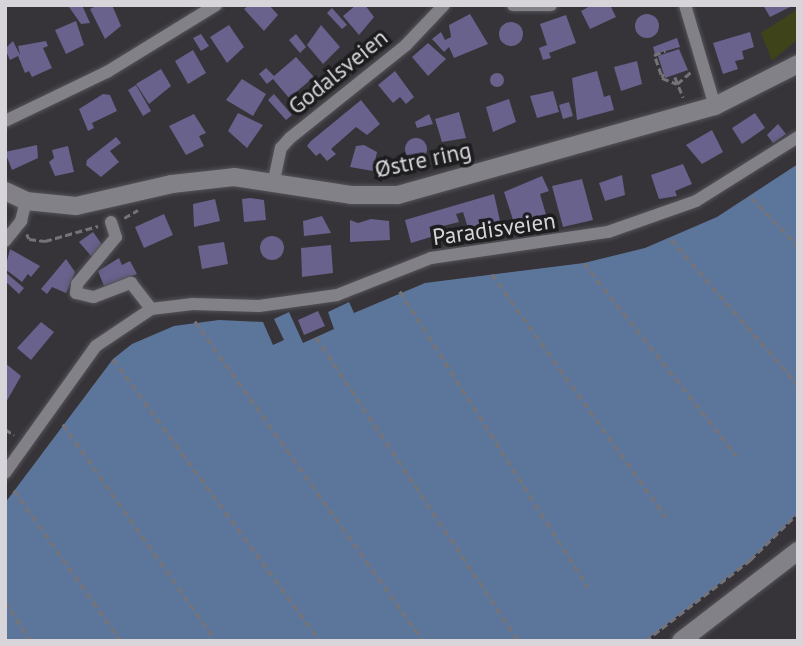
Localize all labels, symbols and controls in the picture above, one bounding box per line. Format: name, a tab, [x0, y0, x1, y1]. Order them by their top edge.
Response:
street label: Godalsveien	[283, 24, 393, 120]
street label: Østre ring	[372, 136, 474, 184]
street label: Paradisveien	[431, 207, 557, 251]

